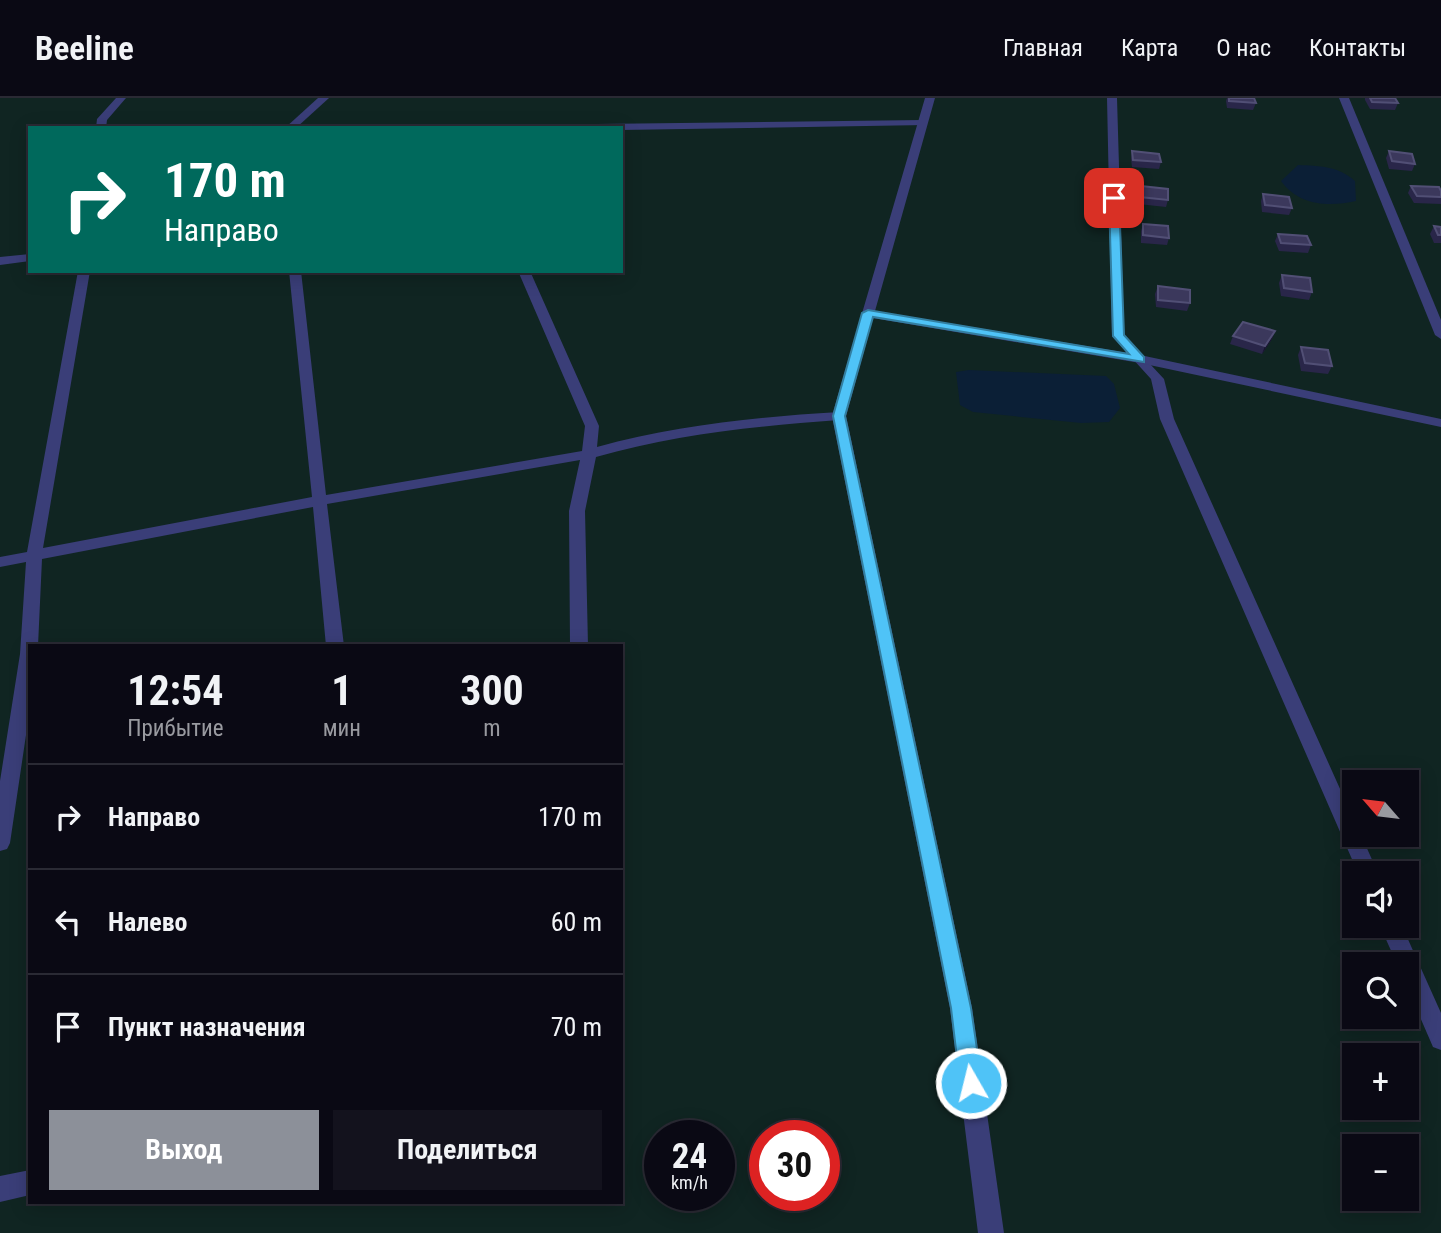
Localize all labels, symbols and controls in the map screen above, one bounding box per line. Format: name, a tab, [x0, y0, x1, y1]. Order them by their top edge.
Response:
text: Beeline	[35, 29, 134, 68]
text: Главная	[1003, 34, 1083, 62]
text: Карта	[1121, 34, 1178, 62]
text: О нас	[1216, 34, 1271, 62]
text: Контакты	[1309, 34, 1406, 62]
text: 170 m	[164, 152, 286, 209]
icon: right	[49, 154, 140, 245]
pin	[1084, 168, 1144, 228]
icon: arrive	[1095, 179, 1133, 217]
text: Направо	[164, 211, 279, 249]
text: 12:54	[127, 666, 224, 715]
text: 1	[331, 666, 352, 715]
text: 300	[460, 666, 524, 715]
text: Прибытие	[127, 715, 224, 742]
text: мин	[323, 715, 361, 742]
text: m	[483, 715, 501, 742]
north arrow	[1342, 770, 1419, 847]
map controls	[1342, 770, 1419, 1211]
icon: right	[49, 798, 87, 836]
text: Направо	[108, 802, 200, 832]
text: 170 m	[538, 802, 602, 832]
button: sound	[1342, 861, 1419, 938]
icon: left	[49, 903, 87, 941]
text: Налево	[108, 907, 188, 937]
text: 60 m	[551, 907, 602, 937]
button: search	[1342, 952, 1419, 1029]
icon: arrive	[49, 1008, 87, 1046]
text: Пункт назначения	[108, 1012, 306, 1042]
text: 70 m	[551, 1012, 602, 1042]
button: +	[1342, 1043, 1419, 1120]
position arrow	[934, 1046, 1008, 1120]
button: Выход	[49, 1110, 319, 1190]
button: Поделиться	[333, 1110, 602, 1190]
speed limit sign: 30	[749, 1120, 840, 1211]
button: −	[1342, 1134, 1419, 1211]
text: 24	[672, 1136, 707, 1177]
text: km/h	[671, 1172, 708, 1193]

